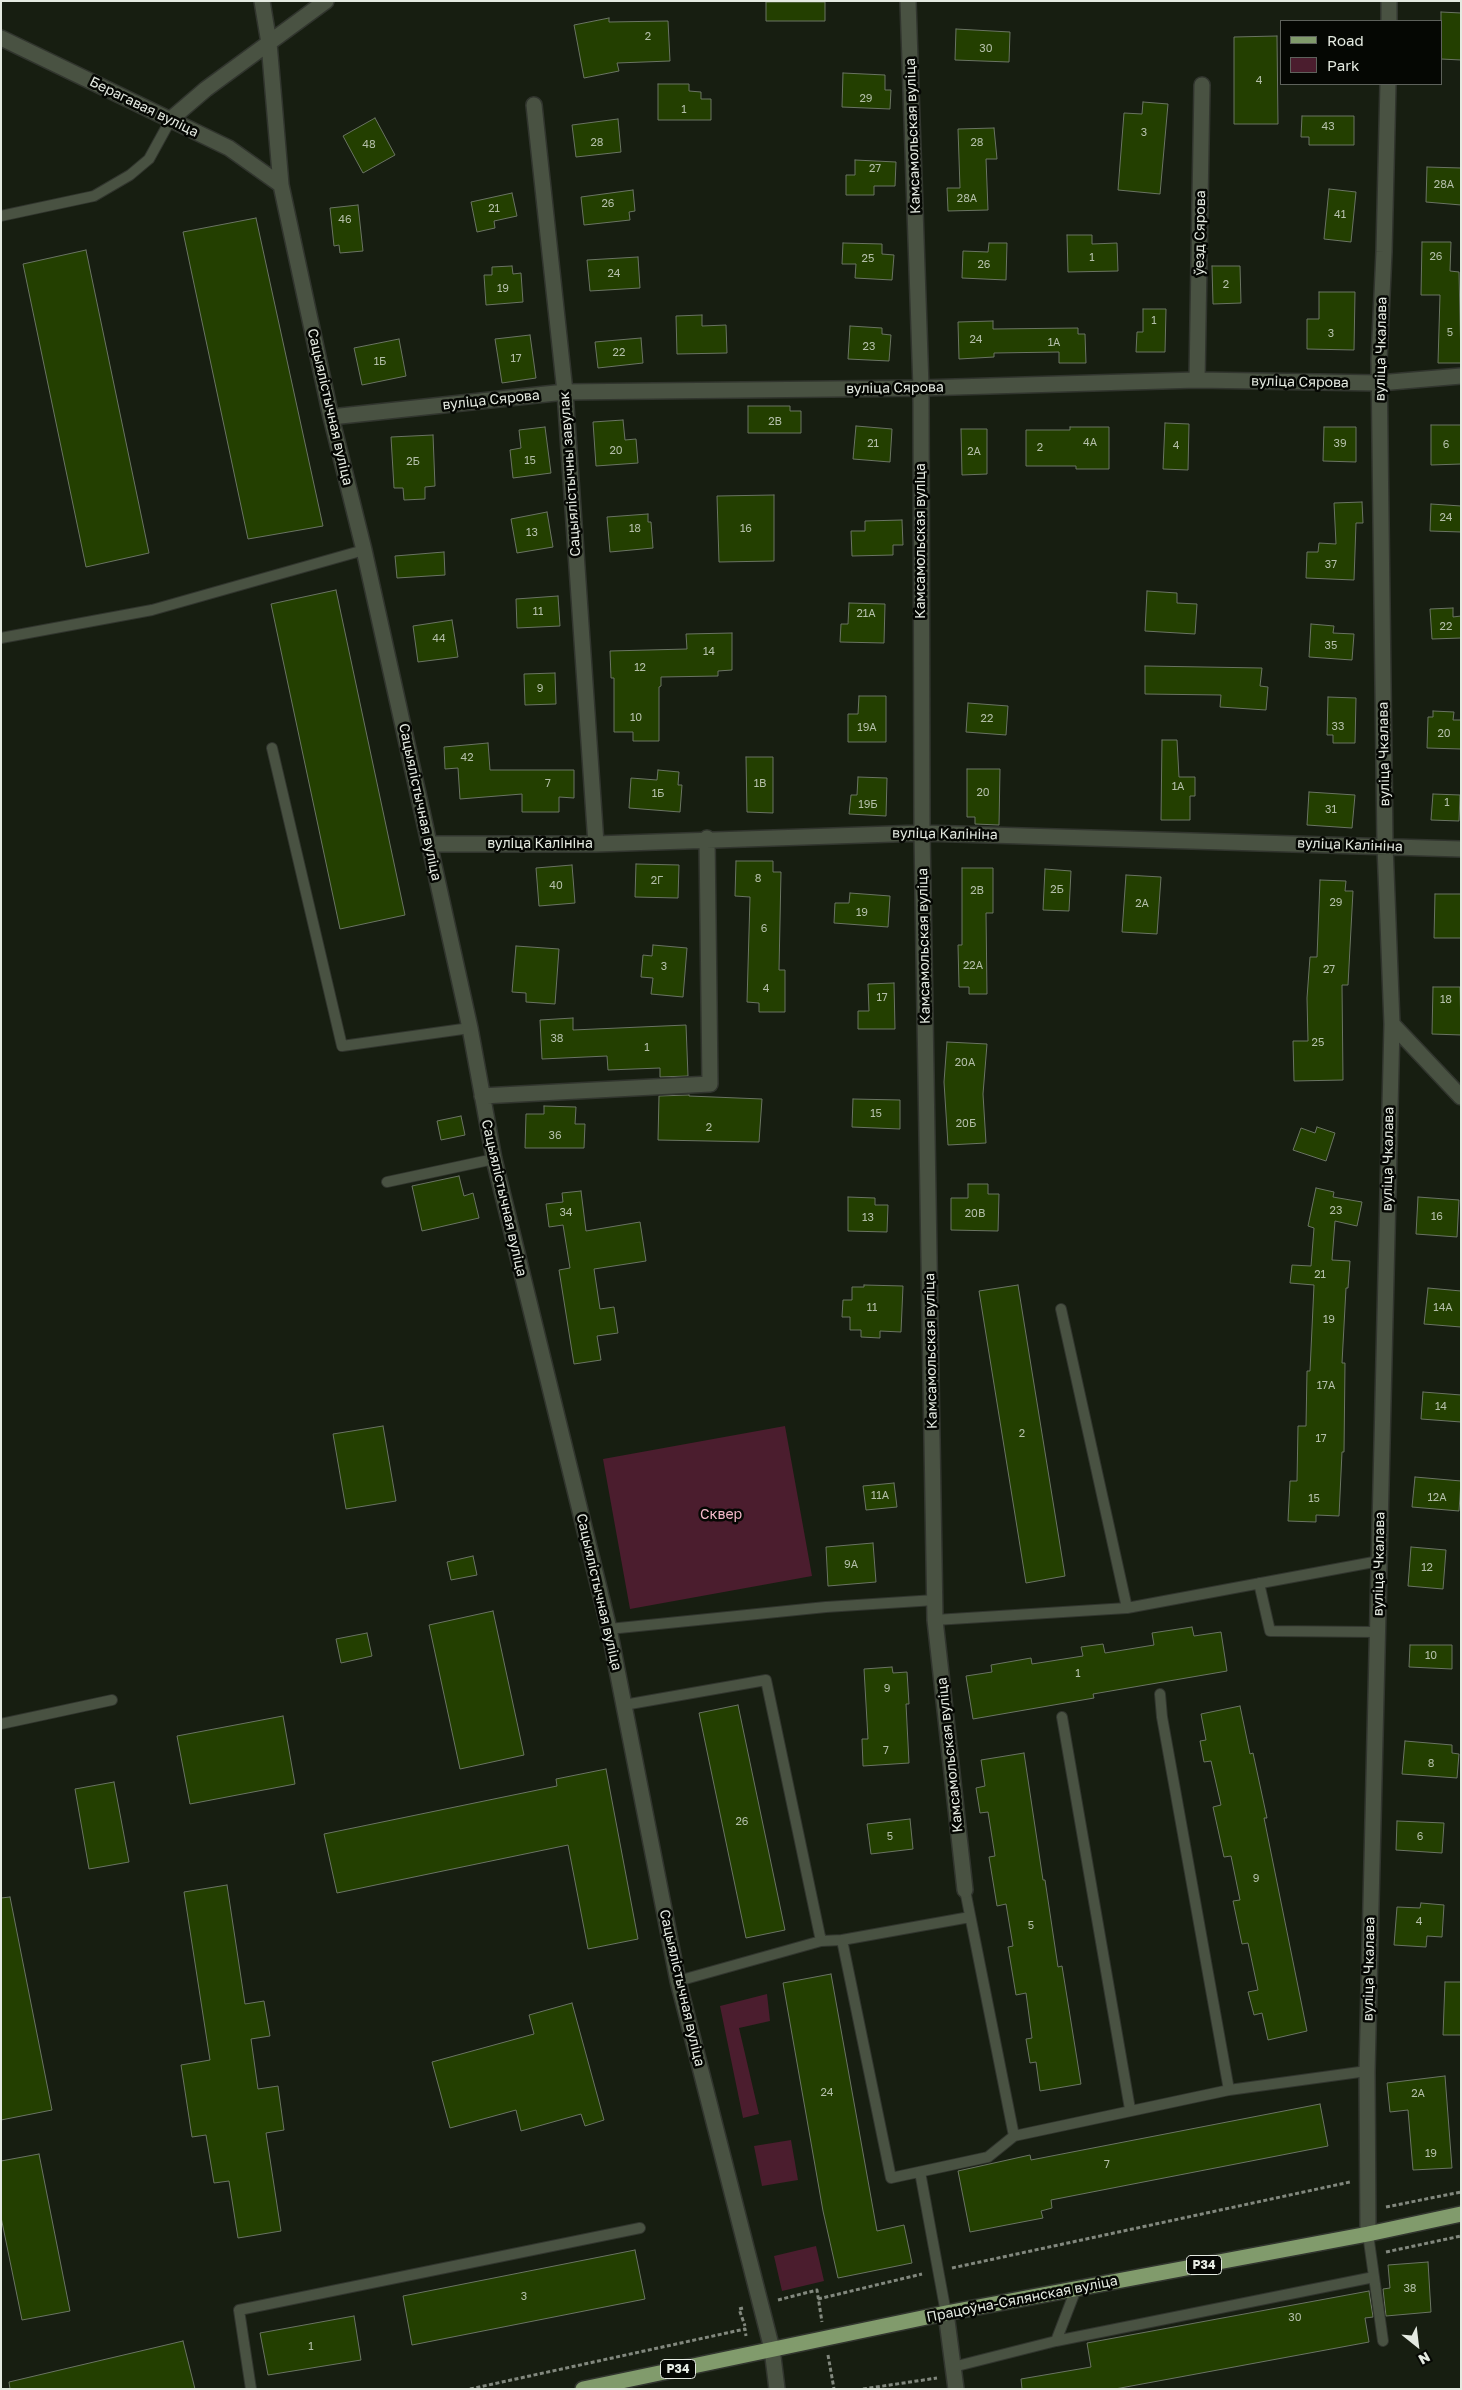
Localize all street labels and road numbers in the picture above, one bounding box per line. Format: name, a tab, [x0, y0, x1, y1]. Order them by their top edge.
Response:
street label: Камсамольская вуліца	[902, 58, 924, 214]
street label: Берагавая вуліца	[87, 73, 201, 141]
street label: ўезд Сярова	[1191, 190, 1209, 276]
street label: вуліца Чкалава	[1372, 297, 1390, 401]
street label: Сацыялістычная вуліца	[304, 327, 356, 487]
street label: вуліца Сярова	[1251, 373, 1349, 391]
street label: вуліца Сярова	[846, 379, 944, 397]
street label: вуліца Сярова	[442, 387, 540, 413]
street label: Сацыялістычны завулак	[556, 391, 584, 557]
street label: Камсамольская вуліца	[913, 463, 929, 619]
street label: вуліца Чкалава	[1375, 702, 1393, 806]
street label: Сацыялістычная вуліца	[395, 722, 445, 882]
street label: вуліца Калініна	[892, 825, 998, 843]
street label: вуліца Калініна	[1297, 835, 1403, 855]
street label: вуліца Калініна	[487, 836, 593, 852]
street label: Камсамольская вуліца	[914, 868, 934, 1024]
street label: вуліца Чкалава	[1379, 1107, 1397, 1211]
street label: Сацыялістычная вуліца	[478, 1118, 530, 1278]
street label: Камсамольская вуліца	[921, 1273, 941, 1429]
street label: Сацыялістычная вуліца	[573, 1512, 625, 1672]
street label: вуліца Чкалава	[1370, 1512, 1388, 1616]
street label: Камсамольская вуліца	[933, 1677, 967, 1833]
street label: Сацыялістычная вуліца	[656, 1908, 708, 2068]
street label: вуліца Чкалава	[1360, 1917, 1378, 2021]
road number: Р34	[1186, 2256, 1222, 2274]
street label: Працоўна-Сялянская вуліца	[925, 2272, 1119, 2326]
road number: Р34	[660, 2360, 696, 2378]

